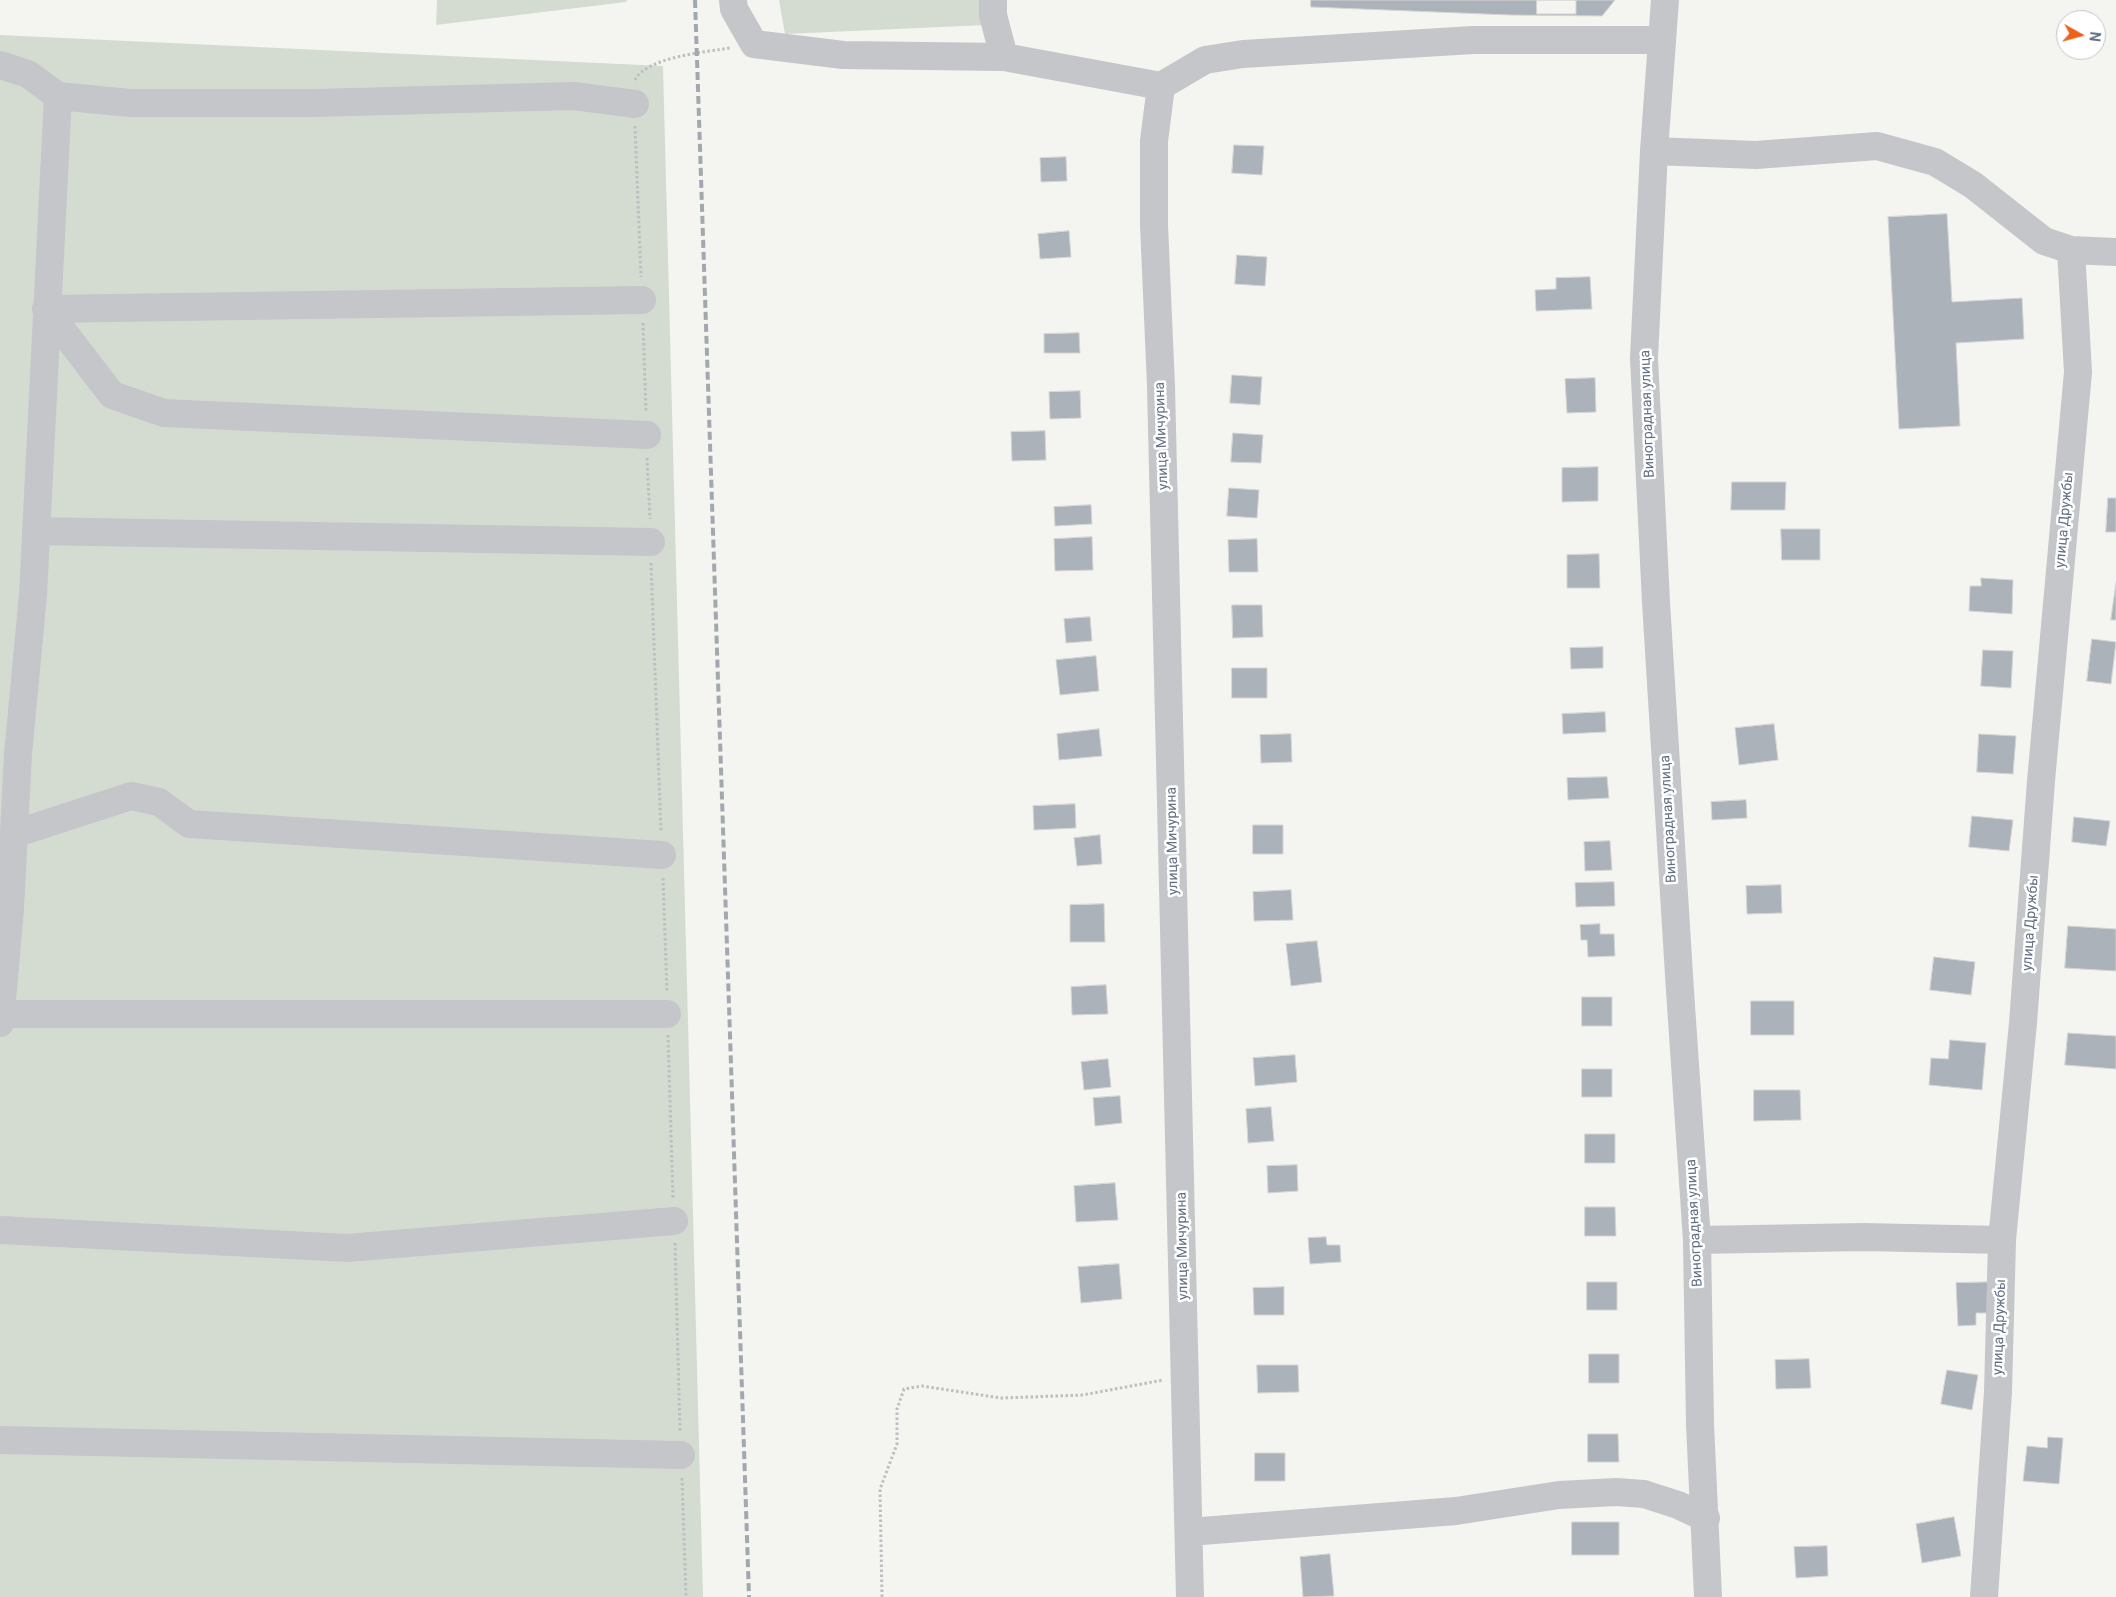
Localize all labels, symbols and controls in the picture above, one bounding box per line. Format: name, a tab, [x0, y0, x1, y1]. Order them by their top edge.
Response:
north arrow	[2056, 10, 2106, 60]
text: N	[2086, 31, 2103, 43]
street label: Виноградная улица	[1637, 350, 1659, 478]
street label: улица Мичурина	[1152, 382, 1172, 490]
street label: улица Дружбы	[2052, 471, 2078, 569]
street label: Виноградная улица	[1657, 755, 1681, 883]
street label: улица Мичурина	[1164, 787, 1182, 895]
street label: улица Дружбы	[2019, 874, 2043, 972]
street label: Виноградная улица	[1683, 1159, 1707, 1287]
street label: улица Мичурина	[1174, 1192, 1192, 1300]
street label: улица Дружбы	[1990, 1279, 2010, 1375]

